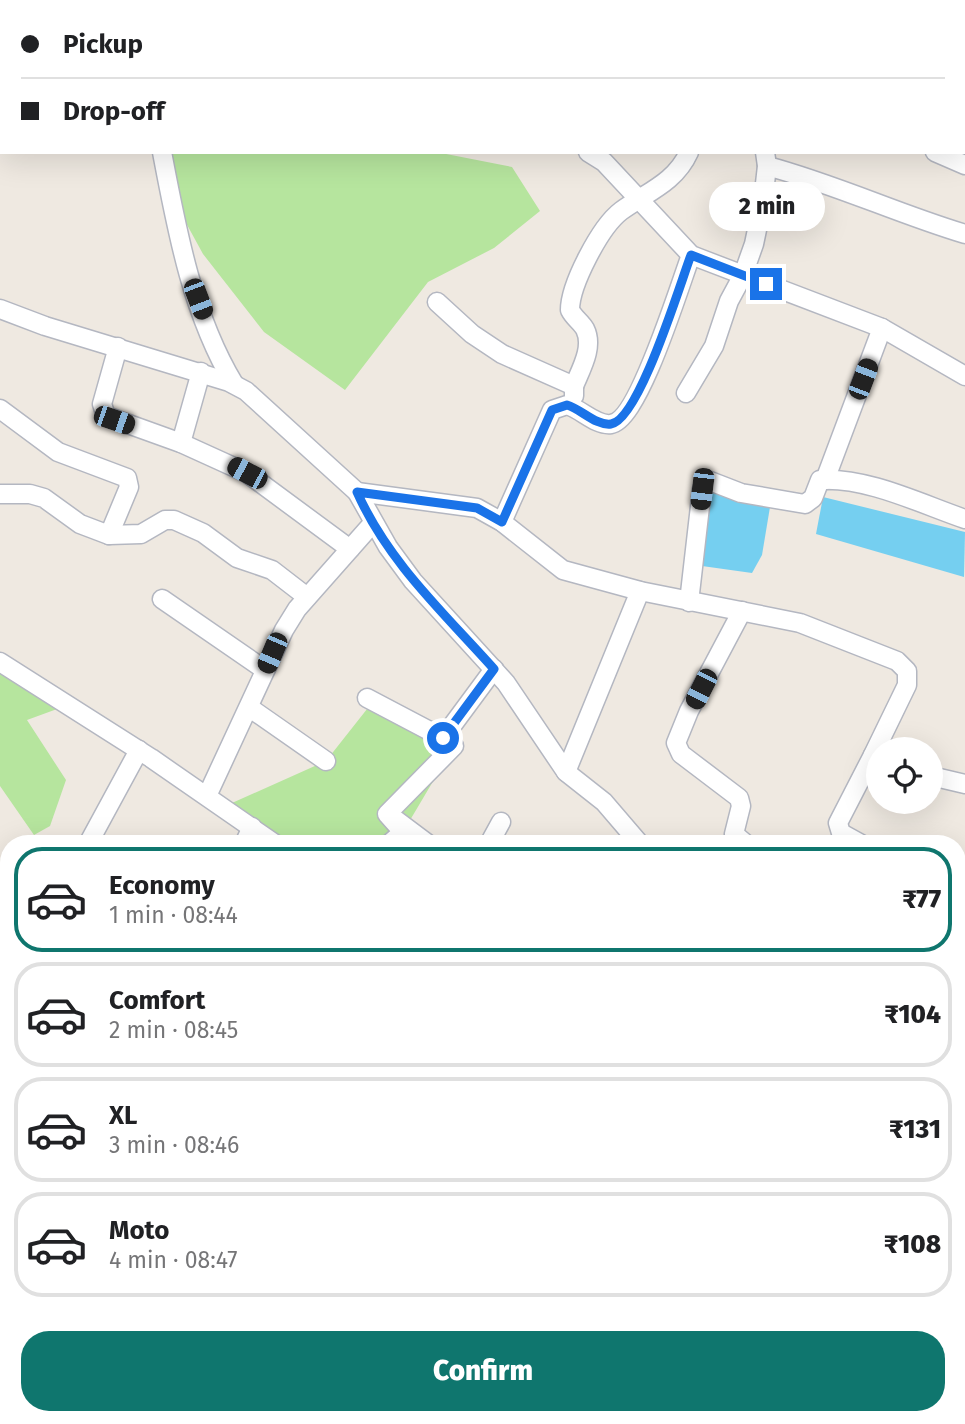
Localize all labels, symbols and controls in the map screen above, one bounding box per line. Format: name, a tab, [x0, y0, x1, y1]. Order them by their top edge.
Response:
text: Pickup	[63, 29, 143, 60]
text: Drop-off	[63, 96, 165, 127]
callout: 2 min	[708, 182, 824, 232]
text: 2 min	[739, 192, 795, 220]
route end	[750, 268, 782, 300]
car	[181, 276, 216, 322]
car	[846, 356, 881, 402]
car	[91, 403, 138, 437]
car	[224, 454, 271, 492]
car	[690, 467, 715, 511]
car	[255, 630, 290, 676]
car	[683, 666, 720, 712]
route start	[427, 722, 459, 754]
map controls	[866, 737, 943, 814]
button: locate	[866, 737, 943, 814]
icon: car	[25, 868, 88, 931]
text: Economy	[109, 870, 215, 901]
text: ₹77	[902, 884, 941, 915]
text: 1 min · 08:44	[109, 901, 238, 929]
icon: car	[25, 983, 88, 1046]
text: Comfort	[109, 985, 205, 1016]
text: ₹104	[884, 999, 941, 1030]
text: 2 min · 08:45	[109, 1016, 238, 1044]
icon: car	[25, 1098, 88, 1161]
text: XL	[109, 1100, 137, 1131]
text: ₹131	[889, 1114, 941, 1145]
text: 3 min · 08:46	[109, 1131, 239, 1159]
icon: car	[25, 1213, 88, 1276]
text: Moto	[109, 1215, 169, 1246]
text: ₹108	[884, 1229, 941, 1260]
text: 4 min · 08:47	[109, 1246, 238, 1274]
button: Confirm	[21, 1331, 945, 1411]

